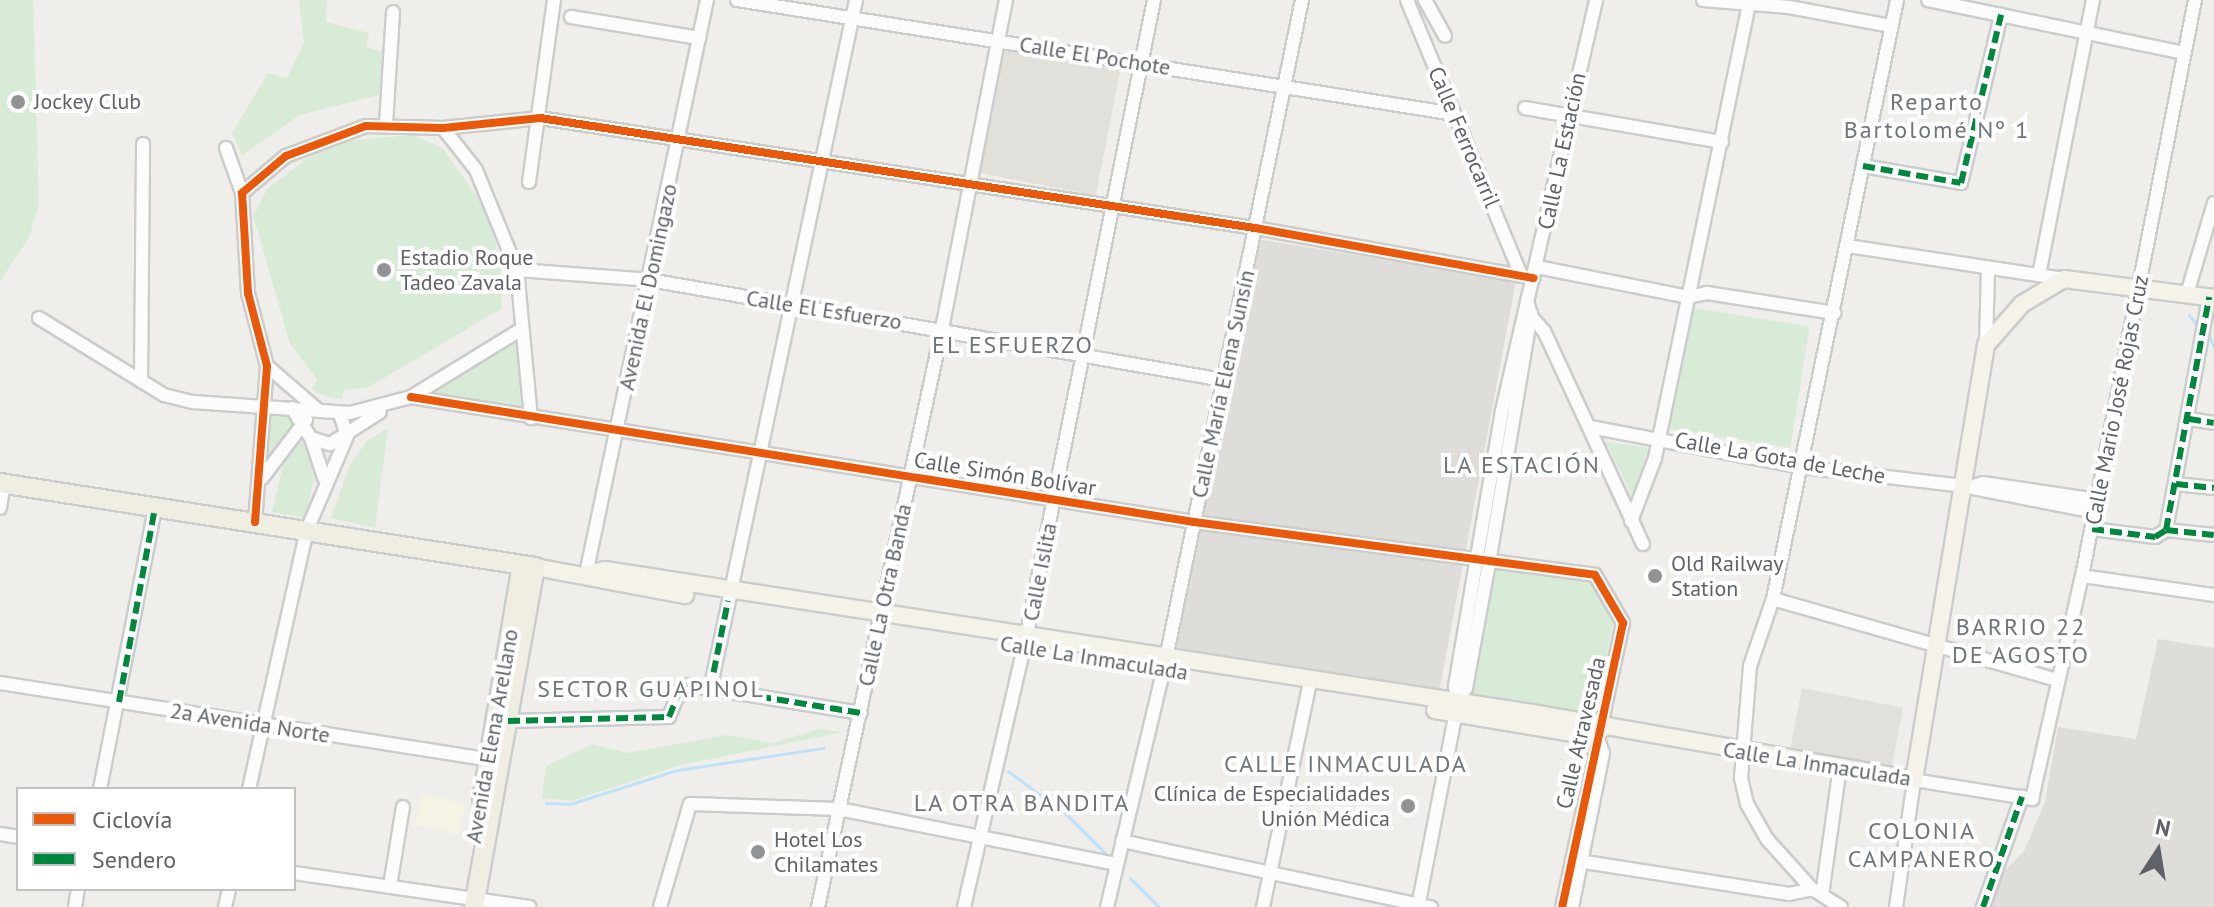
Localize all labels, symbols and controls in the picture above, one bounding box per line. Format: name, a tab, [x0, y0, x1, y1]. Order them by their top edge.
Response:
street label: Calle El Pochote	[1018, 31, 1172, 81]
street label: Calle Ferrocarril	[1422, 63, 1506, 211]
street label: Calle La Estación	[1532, 70, 1592, 232]
district label: Reparto Bartolomé Nº 1	[1858, 88, 2016, 144]
place label: Jockey Club	[34, 89, 142, 115]
marker: Jockey Club	[9, 93, 27, 111]
street label: Avenida El Domingazo	[613, 181, 683, 393]
place label: Estadio Roque Tadeo Zavala	[400, 244, 533, 296]
marker: Estadio Roque Tadeo Zavala	[375, 261, 393, 279]
street label: Calle María Elena Sunsín	[1186, 268, 1260, 500]
street label: Calle Mario José Rojas Cruz	[2080, 273, 2154, 527]
street label: Calle El Esfuerzo	[744, 285, 904, 335]
district label: EL ESFUERZO	[932, 331, 1094, 359]
street label: Calle La Gota de Leche	[1673, 426, 1887, 490]
street label: Calle Simón Bolívar	[912, 447, 1098, 501]
district label: LA ESTACIÓN	[1442, 451, 1602, 479]
street label: Calle La Otra Banda	[853, 501, 917, 689]
street label: Calle Islita	[1018, 521, 1062, 623]
place label: Old Railway Station	[1671, 550, 1784, 602]
marker: Old Railway Station	[1646, 567, 1664, 585]
district label: BARRIO 22 DE AGOSTO	[1952, 613, 2090, 669]
street label: Avenida Elena Arellano	[460, 627, 524, 845]
street label: Calle La Inmaculada	[998, 630, 1190, 686]
street label: Calle Atravesada	[1551, 654, 1611, 812]
district label: SECTOR GUAPINOL	[537, 675, 765, 703]
street label: 2a Avenida Norte	[168, 697, 332, 749]
street label: Calle La Inmaculada	[1721, 736, 1913, 792]
district label: CALLE INMACULADA	[1224, 750, 1468, 778]
place label: Clínica de Especialidades Unión Médica	[1154, 780, 1390, 832]
legend	[16, 787, 296, 891]
district label: LA OTRA BANDITA	[913, 789, 1131, 817]
marker: Clínica de Especialidades Unión Médica	[1397, 795, 1419, 817]
text: Ciclovía	[92, 804, 172, 835]
north arrow	[2118, 811, 2198, 891]
text: N	[2153, 812, 2173, 843]
district label: COLONIA CAMPANERO	[1848, 817, 1996, 873]
place label: Hotel Los Chilamates	[774, 826, 878, 878]
marker: Hotel Los Chilamates	[749, 843, 767, 861]
text: Sendero	[92, 844, 176, 875]

